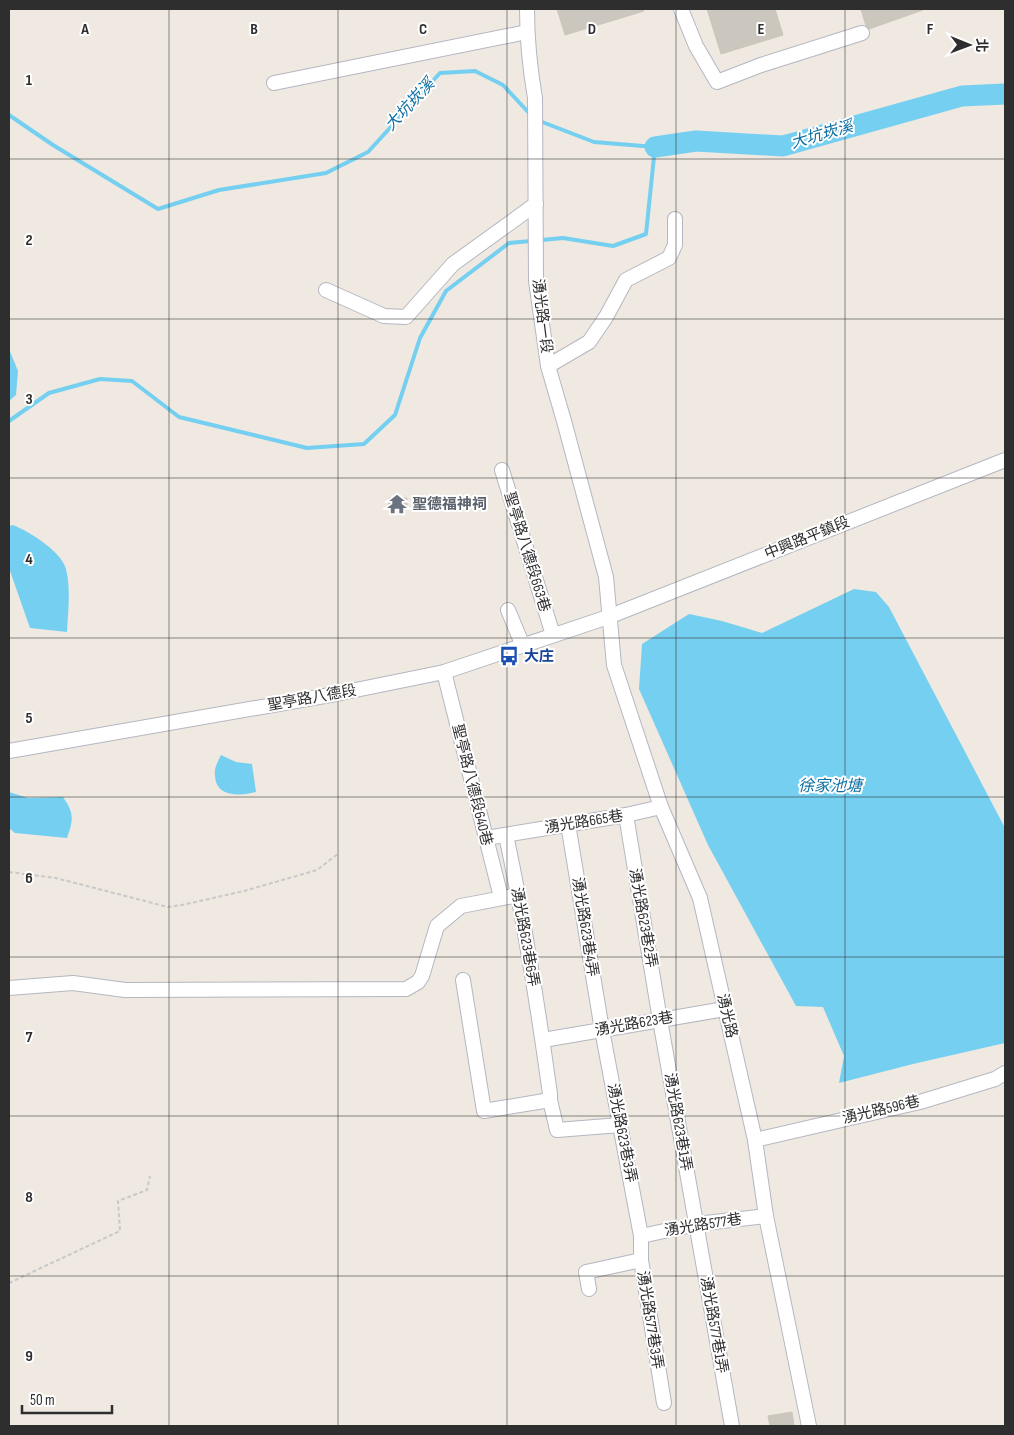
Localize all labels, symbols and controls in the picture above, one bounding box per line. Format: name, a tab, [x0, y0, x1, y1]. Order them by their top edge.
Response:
text: A	[80, 20, 89, 39]
text: B	[250, 20, 258, 39]
text: C	[419, 20, 427, 39]
text: D	[588, 20, 596, 39]
text: E	[758, 20, 765, 39]
text: F	[927, 20, 934, 39]
north arrow	[944, 20, 994, 70]
text: 北	[973, 38, 990, 52]
text: 1	[26, 71, 33, 90]
water label: 大坑崁溪	[381, 74, 440, 135]
water label: 大坑崁溪	[789, 116, 857, 153]
text: 2	[25, 231, 33, 250]
street label: 湧光路一段	[528, 278, 556, 354]
text: 3	[25, 390, 33, 409]
street label: 聖亭路八德段663巷	[500, 490, 554, 614]
temple icon: 聖德福神祠	[386, 493, 408, 515]
place label: 聖德福神祠	[412, 495, 487, 514]
street label: 中興路平鎮段	[762, 512, 852, 564]
text: 4	[25, 550, 33, 569]
bus stop icon: 大庄	[498, 645, 520, 667]
place label: 大庄	[524, 647, 554, 666]
street label: 聖亭路八德段	[266, 681, 358, 715]
text: 5	[25, 709, 33, 728]
street label: 聖亭路八德段640巷	[448, 722, 496, 848]
water label: 徐家池塘	[798, 777, 865, 796]
street label: 湧光路665巷	[543, 806, 625, 838]
street label: 湧光路623巷2弄	[625, 867, 661, 969]
text: 6	[25, 869, 33, 888]
street label: 湧光路623巷4弄	[568, 876, 602, 978]
street label: 湧光路623巷6弄	[507, 886, 543, 988]
street label: 湧光路	[713, 992, 741, 1040]
street label: 湧光路623巷	[593, 1008, 675, 1040]
text: 7	[26, 1028, 33, 1047]
street label: 湧光路623巷1弄	[660, 1071, 696, 1173]
street label: 湧光路623巷3弄	[603, 1082, 641, 1184]
street label: 湧光路596巷	[840, 1092, 922, 1128]
text: 8	[25, 1188, 33, 1207]
street label: 湧光路577巷	[663, 1210, 743, 1240]
street label: 湧光路577巷3弄	[633, 1269, 667, 1371]
street label: 湧光路577巷1弄	[696, 1275, 732, 1375]
text: 9	[25, 1347, 33, 1366]
scale bar	[22, 1382, 112, 1414]
text: 50 m	[30, 1391, 55, 1410]

